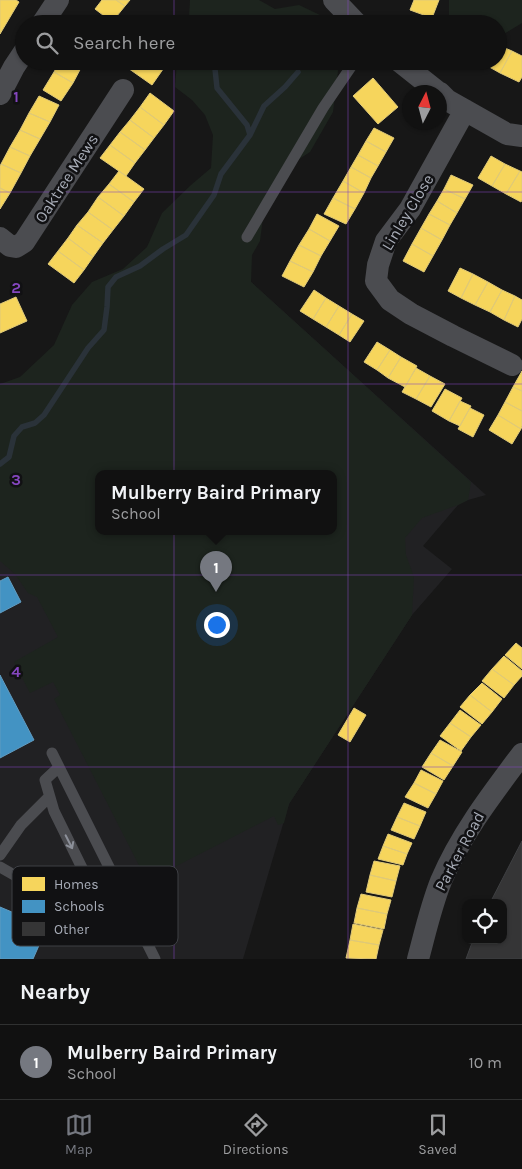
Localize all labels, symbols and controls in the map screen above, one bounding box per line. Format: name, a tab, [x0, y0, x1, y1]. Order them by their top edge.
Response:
search box	[15, 15, 507, 70]
icon: search	[33, 29, 61, 57]
text: Search here	[73, 32, 175, 54]
north arrow	[402, 85, 447, 130]
text: 1	[13, 87, 19, 106]
street label: Oaktree Mews	[31, 130, 102, 226]
street label: Linley Close	[377, 171, 438, 254]
text: 2	[11, 278, 21, 297]
text: 3	[11, 470, 21, 489]
popup	[95, 470, 337, 535]
text: Mulberry Baird Primary	[111, 482, 321, 504]
text: School	[111, 504, 161, 523]
pin: 1	[200, 551, 232, 592]
your location	[204, 612, 230, 638]
text: 4	[11, 662, 21, 681]
street label: Parker Road	[431, 808, 488, 894]
one-way arrow	[64, 834, 74, 849]
legend	[12, 866, 178, 946]
text: Homes	[54, 876, 99, 893]
text: Schools	[54, 898, 105, 915]
map controls	[462, 899, 507, 944]
button: locate	[462, 899, 507, 944]
text: Other	[54, 921, 90, 938]
text: Nearby	[20, 980, 90, 1004]
text: Mulberry Baird Primary	[67, 1042, 277, 1064]
text: 1	[33, 1053, 39, 1072]
text: 10 m	[468, 1053, 502, 1072]
text: School	[67, 1064, 117, 1083]
tab: Map	[65, 1111, 93, 1158]
tab: Directions	[223, 1111, 289, 1158]
tab: Saved	[418, 1111, 457, 1158]

